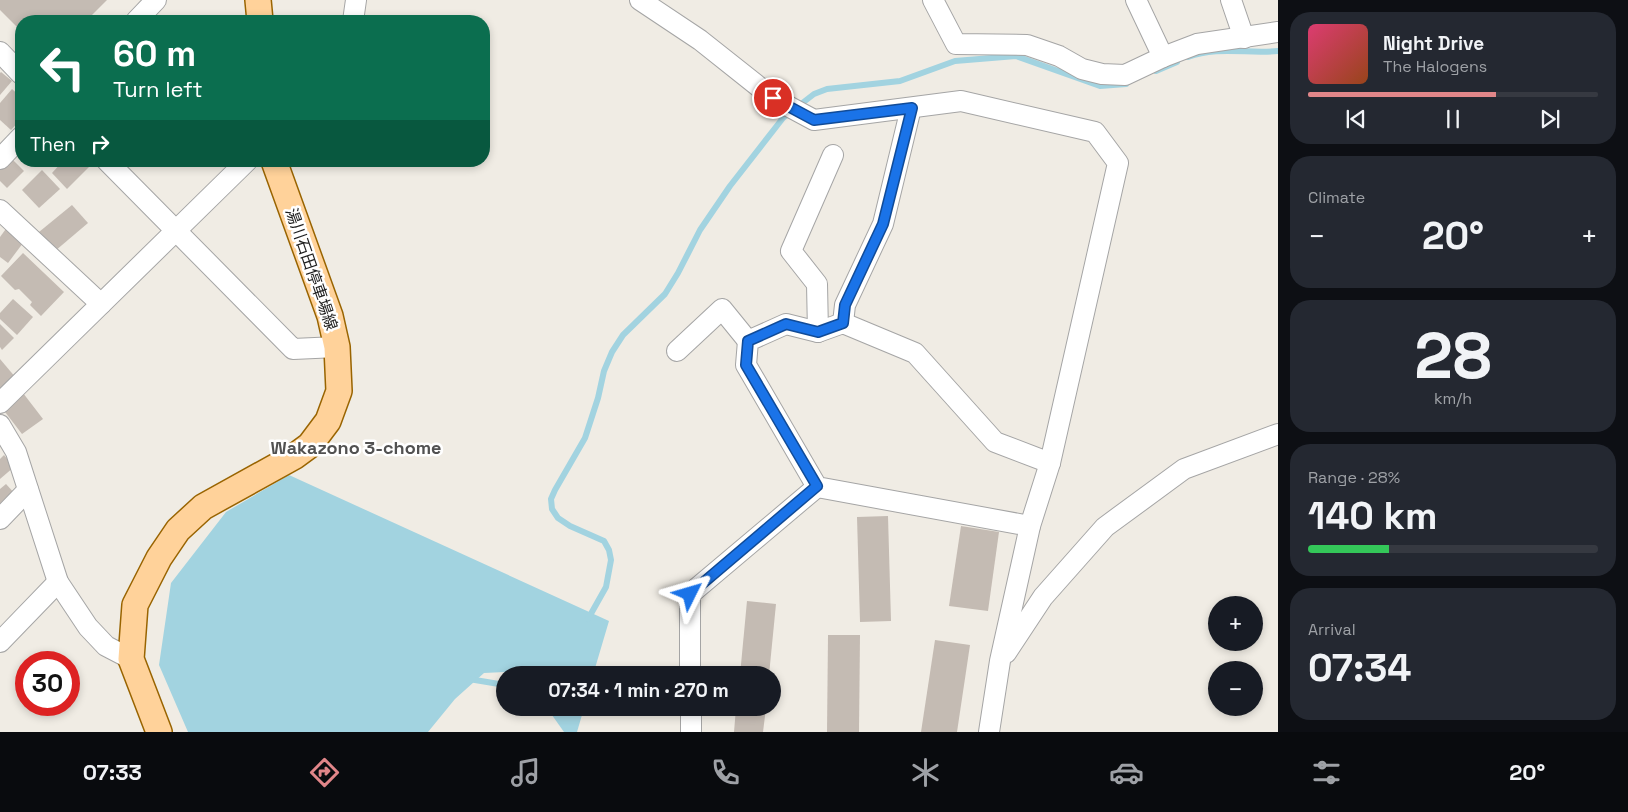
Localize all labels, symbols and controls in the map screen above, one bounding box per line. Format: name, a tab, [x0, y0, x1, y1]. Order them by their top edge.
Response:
text: Night Drive	[1383, 31, 1484, 56]
text: 60 m	[113, 32, 196, 76]
icon: left	[30, 35, 95, 100]
text: The Halogens	[1383, 56, 1487, 77]
text: Turn left	[113, 75, 203, 103]
pin	[752, 77, 794, 119]
icon: arrive	[759, 84, 787, 112]
icon: previous	[1342, 105, 1370, 133]
icon: pause	[1439, 105, 1467, 133]
icon: next	[1536, 105, 1564, 133]
icon: right	[86, 130, 114, 158]
text: Then	[30, 132, 76, 157]
text: Climate	[1308, 187, 1365, 208]
street label: 湯川石田停車場線	[281, 205, 342, 333]
text: 20°	[1422, 212, 1484, 260]
text: −	[1308, 218, 1325, 254]
text: +	[1581, 218, 1598, 254]
text: 28	[1414, 314, 1492, 397]
text: km/h	[1434, 388, 1472, 409]
district label: Wakazono 3-chome	[271, 436, 441, 459]
text: Range · 28%	[1308, 467, 1400, 488]
text: 140 km	[1308, 492, 1438, 540]
position arrow	[663, 567, 715, 619]
map controls	[1208, 596, 1263, 716]
button: +	[1208, 596, 1263, 651]
text: Arrival	[1308, 619, 1356, 640]
text: 07:34	[1308, 644, 1412, 692]
speed limit sign: 30	[15, 651, 80, 716]
button: −	[1208, 661, 1263, 716]
text: 07:34 · 1 min · 270 m	[548, 678, 729, 703]
icon: directions	[307, 755, 342, 790]
icon: music	[508, 755, 543, 790]
icon: phone	[708, 755, 743, 790]
icon: climate	[908, 755, 943, 790]
icon: car	[1109, 755, 1144, 790]
icon: filters	[1309, 755, 1344, 790]
text: 07:33	[83, 758, 142, 786]
text: 20°	[1509, 758, 1545, 786]

